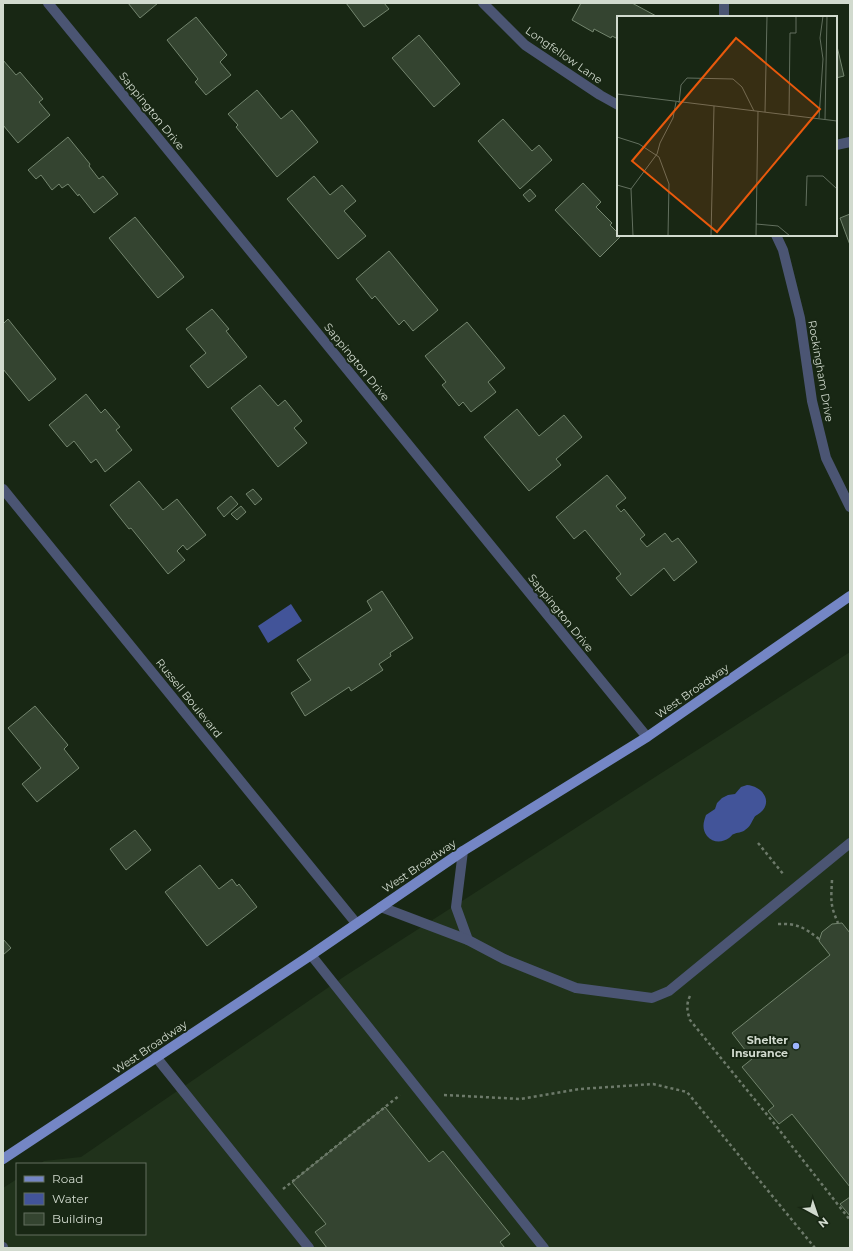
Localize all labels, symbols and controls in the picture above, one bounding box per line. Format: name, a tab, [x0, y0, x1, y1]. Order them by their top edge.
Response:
inset map	[617, 16, 837, 236]
street label: Longfellow Lane	[523, 23, 605, 87]
street label: Sappington Drive	[116, 69, 188, 153]
street label: Rockingham Drive	[805, 319, 837, 423]
street label: Sappington Drive	[321, 320, 393, 404]
street label: Sappington Drive	[525, 571, 597, 655]
street label: Russell Boulevard	[153, 656, 225, 740]
street label: West Broadway	[653, 661, 731, 721]
street label: West Broadway	[379, 836, 459, 896]
street label: West Broadway	[110, 1017, 190, 1077]
place label: Shelter Insurance	[731, 1033, 788, 1060]
marker: Shelter Insurance	[791, 1041, 801, 1051]
legend	[16, 1163, 146, 1235]
text: Road	[52, 1171, 83, 1186]
text: Water	[52, 1191, 89, 1206]
north arrow	[797, 1195, 837, 1235]
text: Building	[52, 1211, 103, 1226]
text: N	[816, 1214, 831, 1231]

